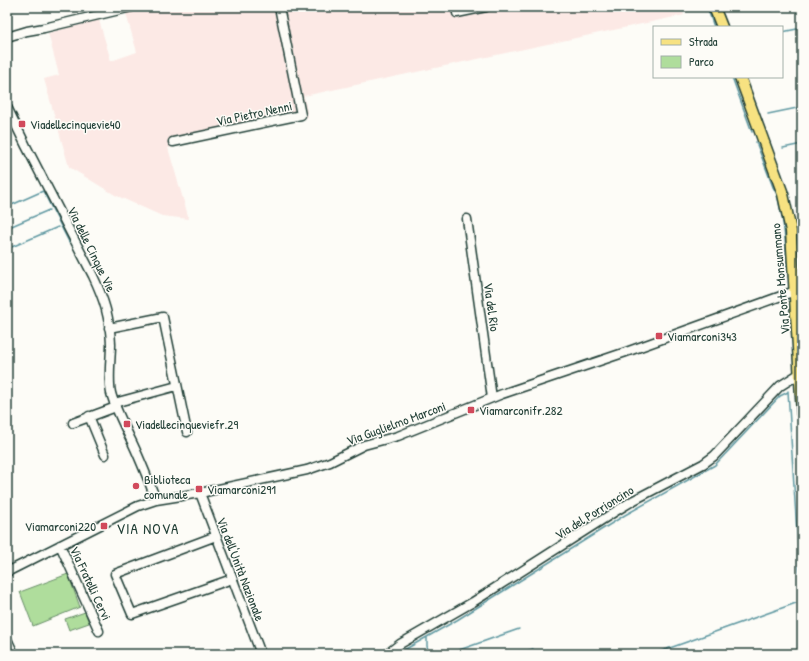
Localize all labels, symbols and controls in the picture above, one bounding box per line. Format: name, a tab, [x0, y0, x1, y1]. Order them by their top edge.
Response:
legend	[653, 26, 783, 78]
text: Strada	[689, 33, 718, 50]
text: Parco	[689, 53, 714, 70]
street label: Via Pietro Nenni	[214, 96, 294, 130]
place label: Viadellecinquevie40	[30, 115, 121, 133]
marker: Viadellecinquevie40	[17, 119, 27, 129]
street label: Via delle Cinque Vie	[64, 203, 120, 295]
street label: Via Ponte Monsummano	[766, 223, 794, 335]
street label: Via del Rio	[480, 281, 504, 333]
place label: Viamarconi343	[667, 327, 737, 345]
marker: Viamarconi343	[654, 331, 664, 341]
street label: Via Guglielmo Marconi	[344, 397, 448, 449]
place label: Viamarconifr.282	[479, 401, 563, 419]
marker: Viamarconifr.282	[466, 405, 476, 415]
place label: Viadellecinqueviefr.29	[135, 415, 238, 433]
marker: Viadellecinqueviefr.29	[122, 419, 132, 429]
place label: Biblioteca comunale	[144, 470, 190, 503]
place label: Viamarconi291	[207, 480, 276, 498]
marker: Biblioteca comunale	[131, 481, 141, 491]
street label: Via del Porrioncino	[551, 481, 637, 543]
marker: Viamarconi291	[194, 484, 204, 494]
street label: Via dell'Unità Nazionale	[213, 514, 269, 624]
place label: Viamarconi220	[25, 517, 96, 535]
district label: VIA NOVA	[117, 518, 179, 539]
marker: Viamarconi220	[99, 521, 109, 531]
street label: Via Fratelli Cervi	[66, 543, 116, 623]

